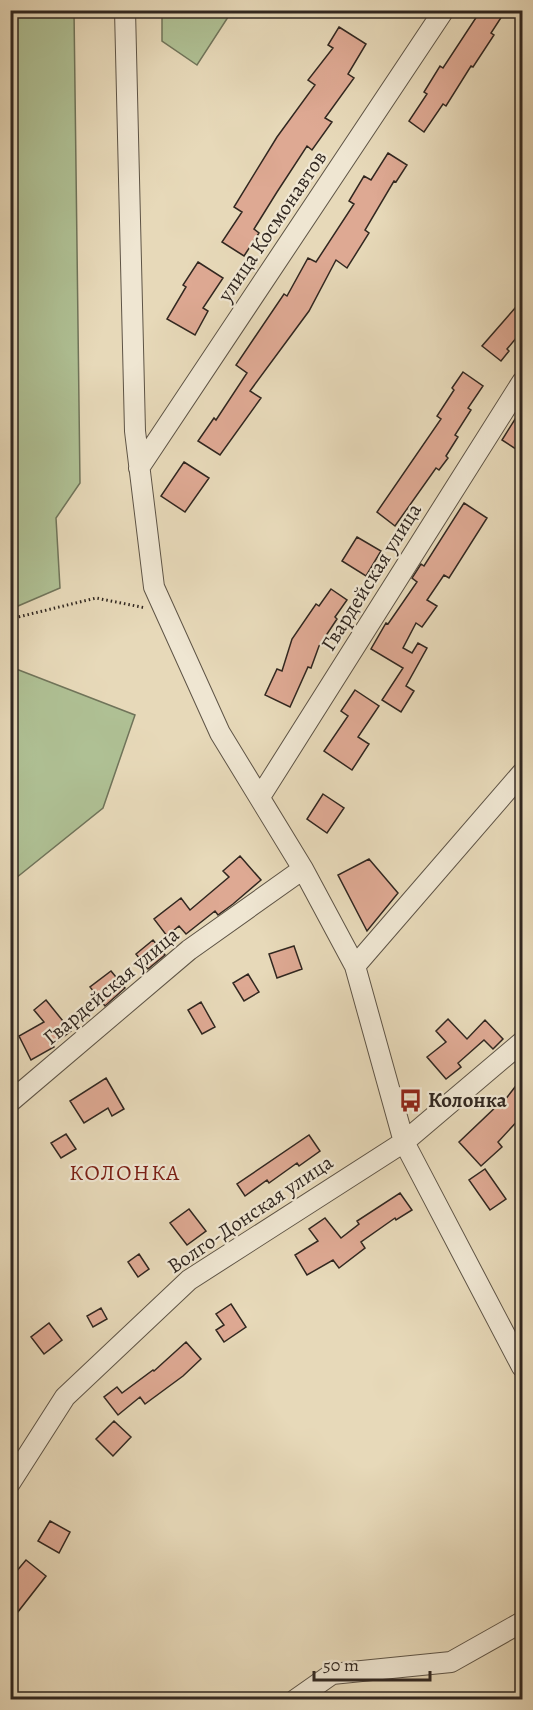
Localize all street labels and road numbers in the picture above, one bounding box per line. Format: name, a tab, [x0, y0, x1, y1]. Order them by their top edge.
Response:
street label: улица Космонавтов	[210, 145, 333, 308]
street label: Гвардейская улица	[314, 497, 428, 656]
street label: Гвардейская улица	[37, 921, 185, 1051]
street label: Волго-Донская улица	[162, 1148, 339, 1280]

